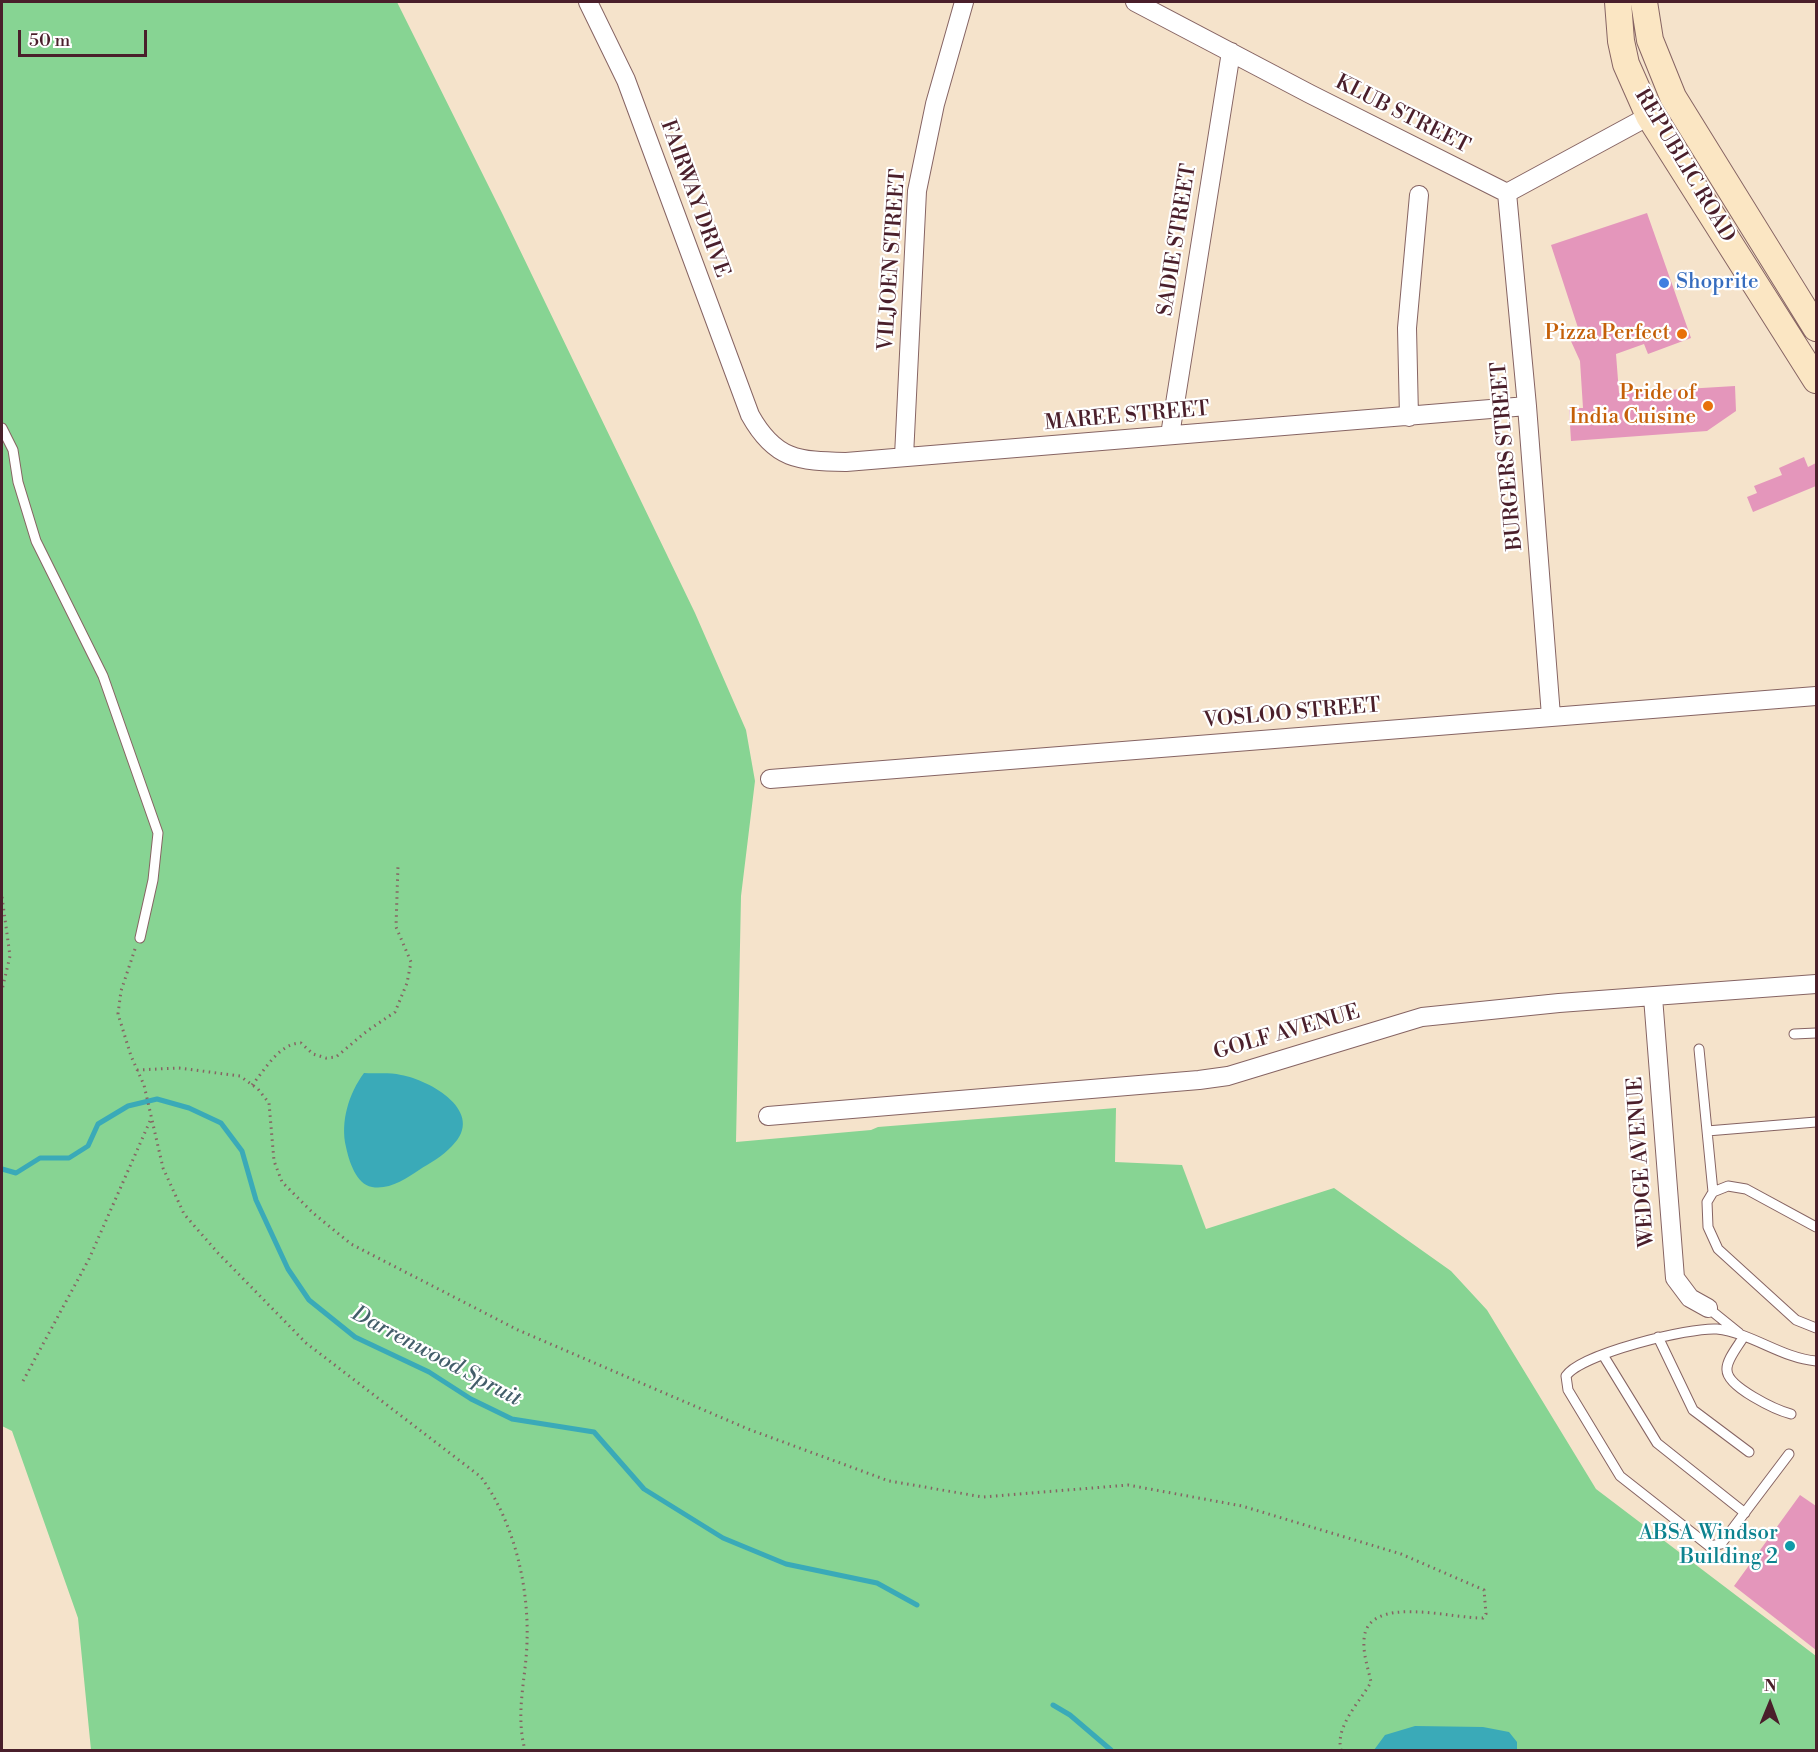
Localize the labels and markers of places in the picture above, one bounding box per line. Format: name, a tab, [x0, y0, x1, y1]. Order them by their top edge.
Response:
place label: Shoprite	[1676, 270, 1759, 296]
marker: Shoprite	[1657, 276, 1671, 290]
place label: Pizza Perfect	[1545, 321, 1670, 347]
marker: Pizza Perfect	[1675, 327, 1689, 341]
place label: Pride of India Cuisine	[1569, 381, 1696, 431]
marker: Pride of India Cuisine	[1701, 399, 1715, 413]
place label: ABSA Windsor Building 2	[1639, 1521, 1778, 1571]
marker: ABSA Windsor Building 2	[1783, 1539, 1797, 1553]

